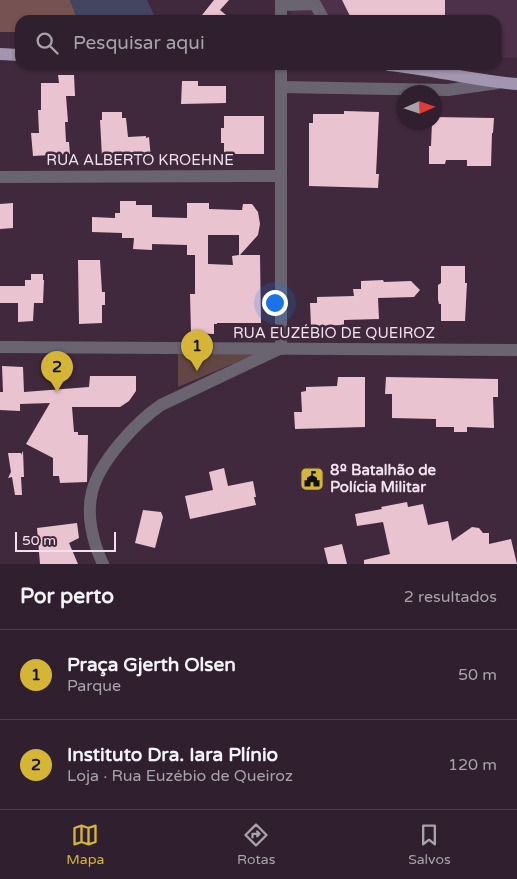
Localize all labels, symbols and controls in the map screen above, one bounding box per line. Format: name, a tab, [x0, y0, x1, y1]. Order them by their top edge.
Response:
search box	[15, 15, 502, 70]
icon: search	[33, 29, 61, 57]
text: Pesquisar aqui	[73, 32, 205, 54]
north arrow	[397, 85, 442, 130]
street label: RUA ALBERTO KROEHNE	[46, 151, 234, 169]
your location	[262, 290, 288, 316]
street label: RUA EUZÉBIO DE QUEIROZ	[233, 324, 435, 342]
pin: 1	[181, 330, 213, 371]
pin: 2	[41, 351, 73, 392]
place label: 8º Batalhão de Polícia Militar	[330, 461, 437, 496]
public building icon: 8º Batalhão de Polícia Militar	[299, 466, 325, 492]
scale bar	[15, 529, 116, 552]
text: 50 m	[22, 532, 56, 549]
text: Por perto	[20, 584, 114, 609]
text: 2 resultados	[404, 587, 497, 607]
text: Praça Gjerth Olsen	[67, 654, 236, 676]
text: 1	[31, 665, 41, 685]
text: 50 m	[458, 665, 497, 685]
text: Parque	[67, 676, 121, 696]
text: Instituto Dra. Iara Plínio	[67, 744, 278, 766]
text: 2	[31, 755, 41, 775]
text: 120 m	[448, 755, 497, 775]
text: Loja · Rua Euzébio de Queiroz	[67, 766, 293, 786]
tab: Mapa	[66, 821, 104, 868]
tab: Rotas	[237, 821, 275, 868]
tab: Salvos	[408, 821, 451, 868]

